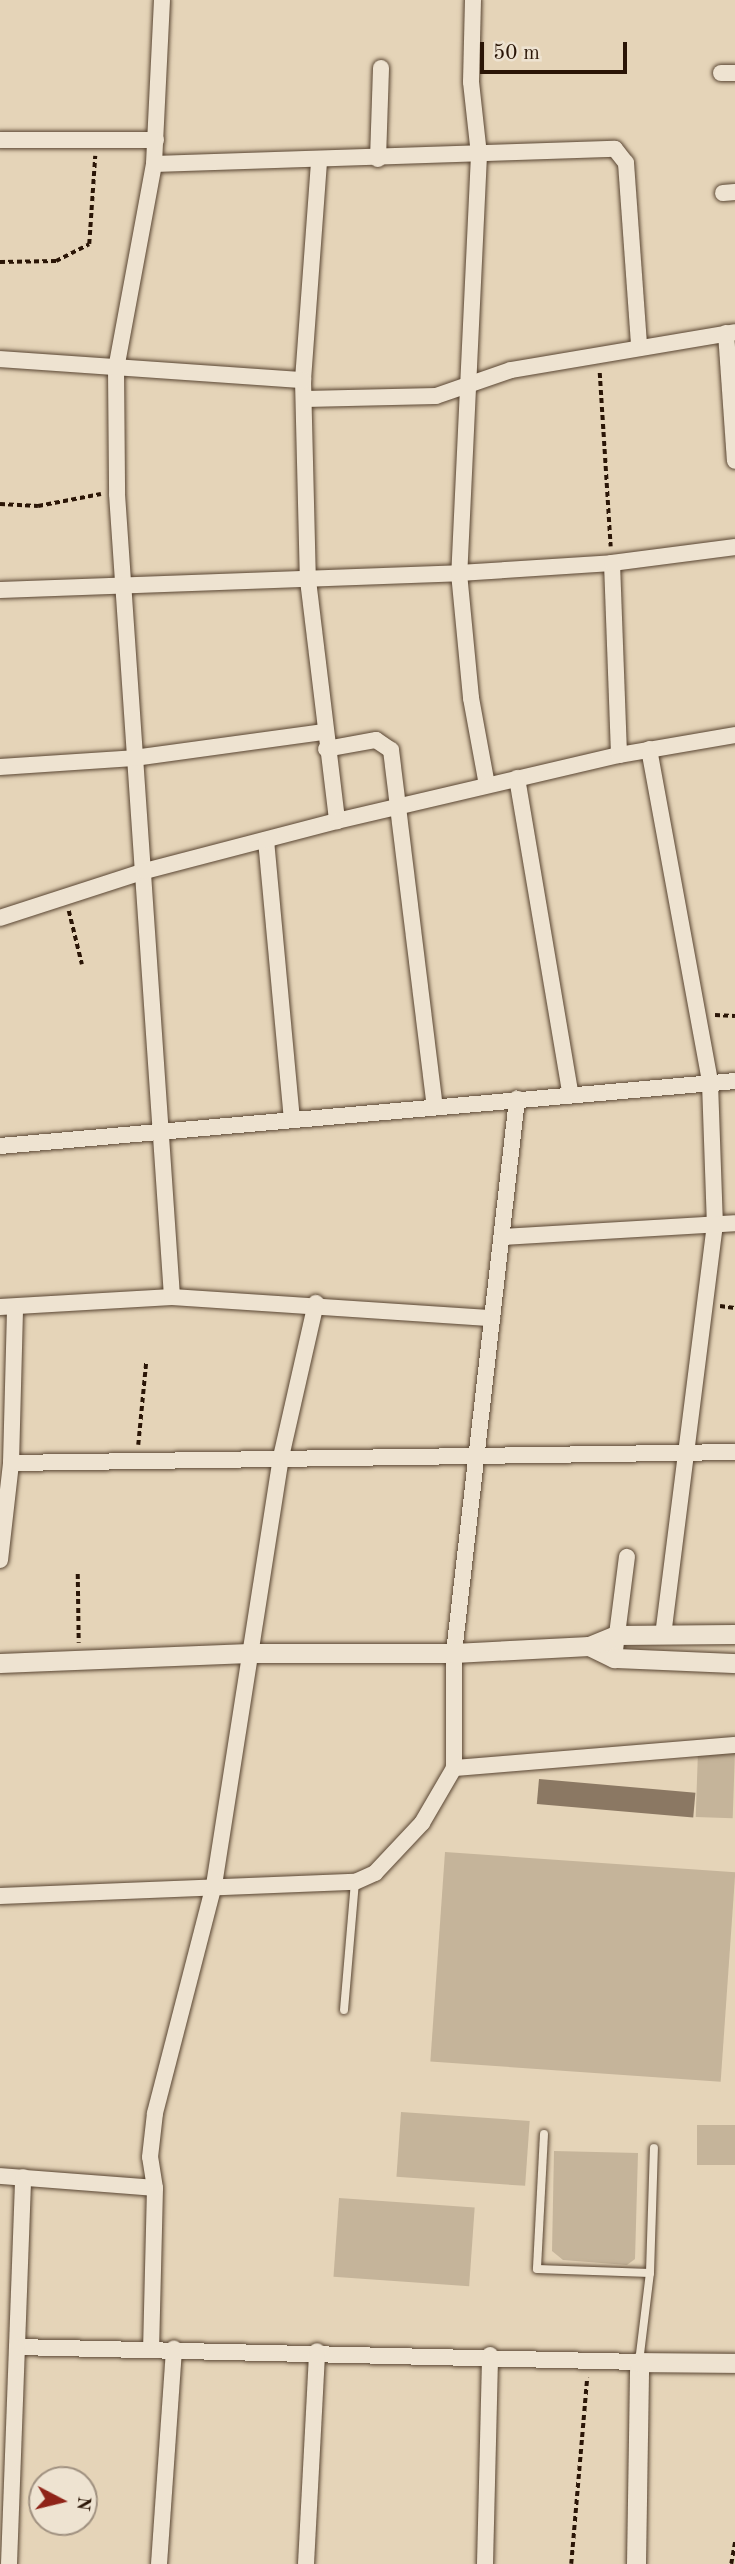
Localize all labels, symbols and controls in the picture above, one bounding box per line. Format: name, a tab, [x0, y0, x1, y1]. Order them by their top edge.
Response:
scale bar	[483, 28, 630, 72]
text: 50 m	[493, 43, 540, 64]
north arrow	[28, 2466, 98, 2536]
text: N	[72, 2495, 93, 2512]

